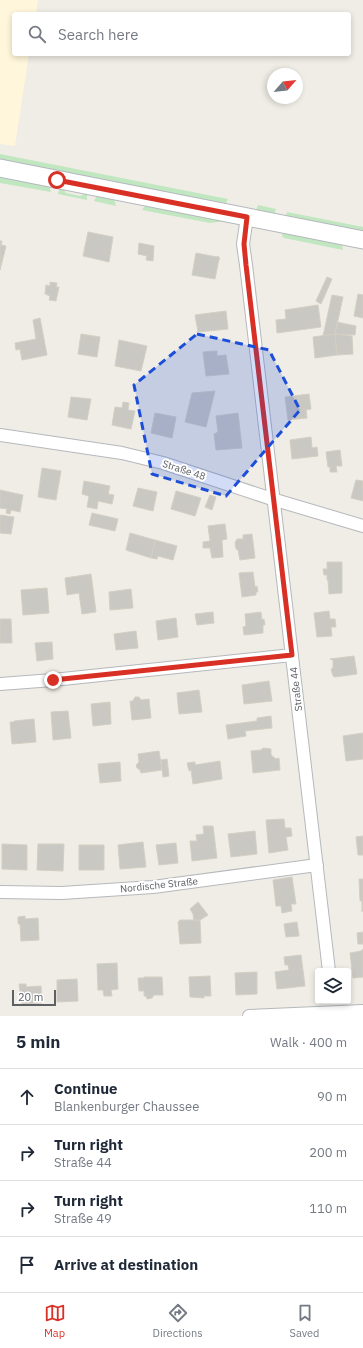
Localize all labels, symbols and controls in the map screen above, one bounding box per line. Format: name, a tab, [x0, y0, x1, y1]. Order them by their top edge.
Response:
search box	[12, 12, 351, 56]
icon: search	[26, 23, 48, 45]
text: Search here	[58, 25, 138, 44]
north arrow	[267, 68, 303, 104]
route start	[48, 171, 66, 189]
street label: Straße 48	[161, 457, 207, 483]
street label: Straße 44	[287, 666, 305, 712]
route end	[44, 671, 62, 689]
street label: Nordische Straße	[119, 874, 199, 896]
map controls	[315, 968, 351, 1004]
button: layers	[315, 968, 351, 1004]
scale bar	[12, 988, 56, 1007]
text: 20 m	[18, 990, 43, 1004]
text: 5 min	[16, 1031, 60, 1053]
text: Walk · 400 m	[270, 1034, 347, 1051]
text: Continue	[54, 1079, 118, 1098]
icon: ahead	[16, 1086, 38, 1108]
text: 90 m	[317, 1088, 347, 1105]
text: Blankenburger Chaussee	[54, 1098, 199, 1115]
text: Turn right	[54, 1135, 123, 1154]
icon: right	[16, 1142, 38, 1164]
text: 200 m	[309, 1144, 347, 1161]
text: Straße 44	[54, 1154, 112, 1171]
text: Turn right	[54, 1191, 123, 1210]
icon: right	[16, 1198, 38, 1220]
text: 110 m	[309, 1200, 347, 1217]
text: Straße 49	[54, 1210, 112, 1227]
icon: arrive	[16, 1254, 38, 1276]
text: Arrive at destination	[54, 1255, 198, 1274]
tab: Map	[44, 1302, 66, 1340]
tab: Directions	[153, 1302, 203, 1340]
tab: Saved	[290, 1302, 319, 1340]

